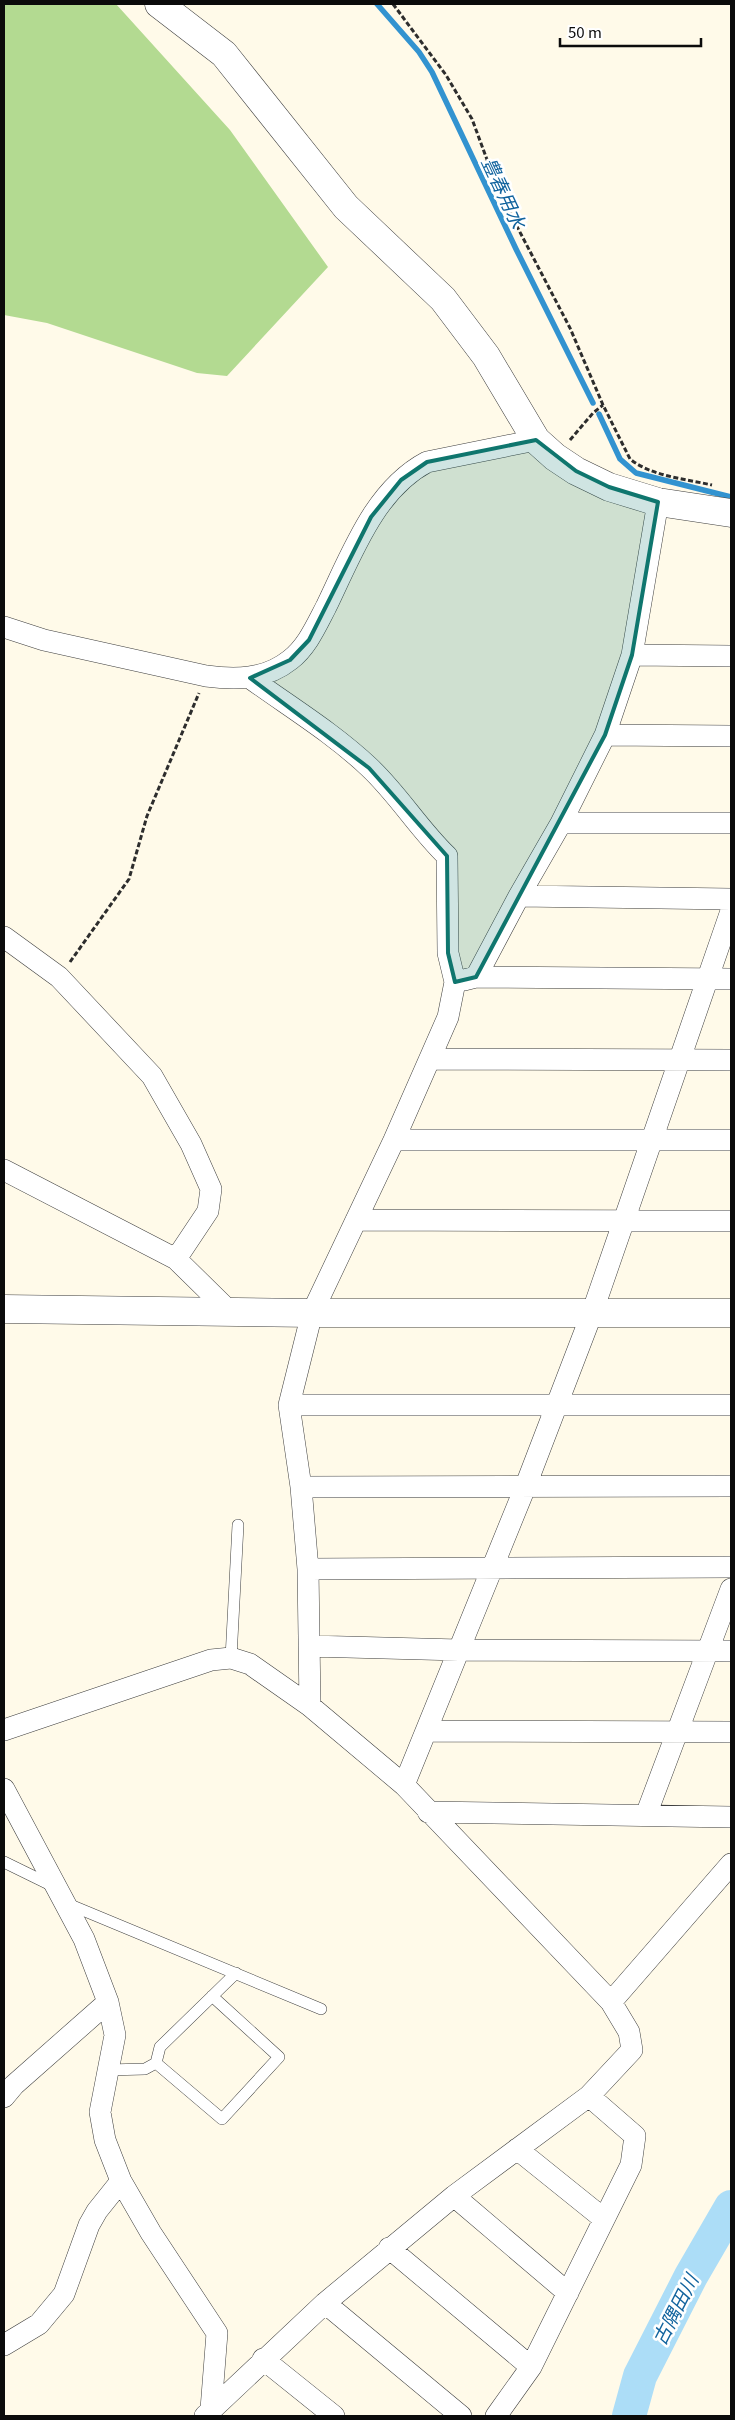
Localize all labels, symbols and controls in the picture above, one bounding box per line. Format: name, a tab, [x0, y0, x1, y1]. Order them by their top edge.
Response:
scale bar	[560, 15, 701, 47]
text: 50 m	[568, 21, 602, 42]
water label: 豊春用水	[477, 152, 534, 234]
water label: 古隅田川	[645, 2267, 704, 2349]

